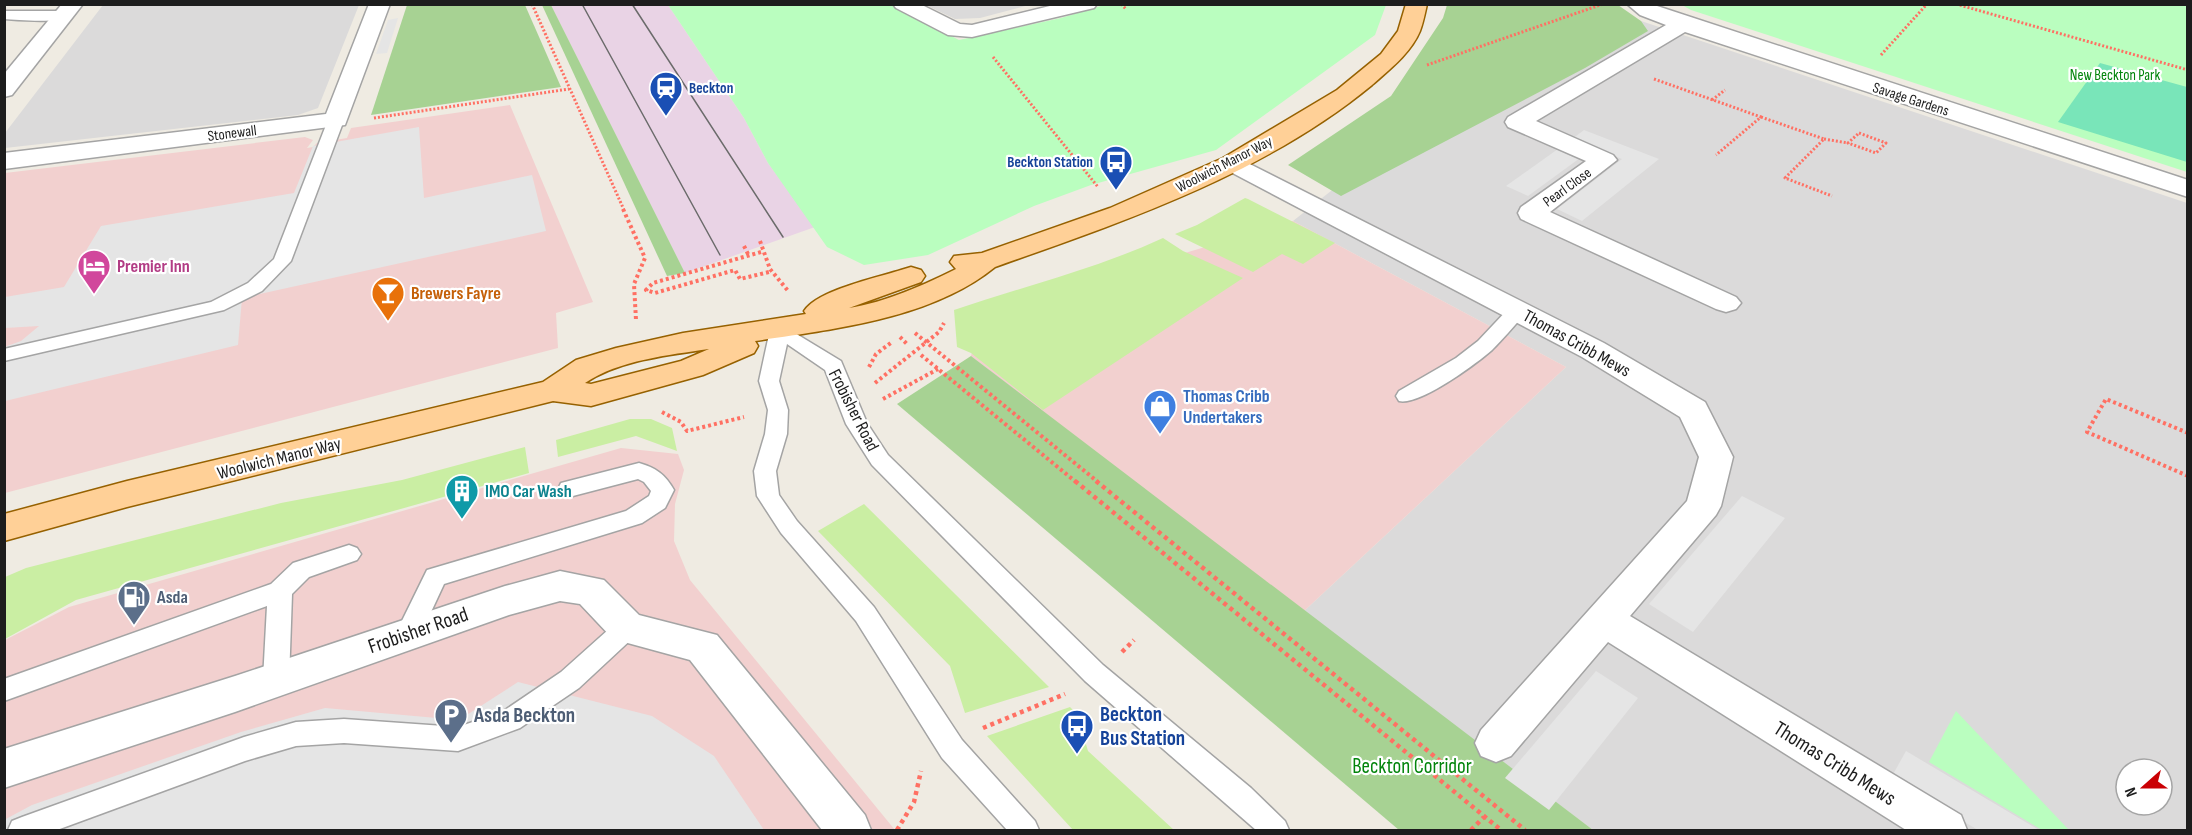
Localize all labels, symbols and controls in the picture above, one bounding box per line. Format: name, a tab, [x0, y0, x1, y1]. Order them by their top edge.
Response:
park label: New Beckton Park	[2070, 66, 2160, 85]
station icon: Beckton	[648, 70, 684, 117]
street label: Savage Gardens	[1870, 78, 1951, 121]
place label: Beckton	[689, 79, 733, 98]
street label: Stonewall	[207, 121, 258, 146]
street label: Woolwich Manor Way	[1173, 132, 1276, 197]
bus stop icon: Beckton Station	[1098, 144, 1134, 191]
place label: Beckton Station	[1007, 153, 1093, 172]
street label: Pearl Close	[1539, 163, 1595, 211]
hotel icon: Premier Inn	[76, 248, 112, 295]
place label: Premier Inn	[117, 256, 190, 277]
bar icon: Brewers Fayre	[370, 275, 406, 322]
place label: Brewers Fayre	[411, 283, 501, 304]
street label: Thomas Cribb Mews	[1519, 305, 1634, 382]
street label: Frobisher Road	[824, 366, 883, 455]
place label: Thomas Cribb Undertakers	[1183, 386, 1270, 428]
shop icon: Thomas Cribb Undertakers	[1142, 388, 1178, 435]
street label: Woolwich Manor Way	[215, 433, 343, 484]
building icon: IMO Car Wash	[444, 473, 480, 520]
place label: IMO Car Wash	[485, 481, 572, 502]
fuel station icon: Asda	[116, 579, 152, 626]
place label: Asda	[156, 587, 188, 608]
street label: Frobisher Road	[365, 602, 472, 659]
parking icon: Asda Beckton	[433, 697, 469, 744]
place label: Beckton Bus Station	[1100, 702, 1185, 751]
place label: Asda Beckton	[473, 703, 575, 728]
bus stop icon: Beckton Bus Station	[1059, 708, 1095, 755]
street label: Thomas Cribb Mews	[1769, 716, 1900, 811]
park label: Beckton Corridor	[1352, 754, 1472, 779]
north arrow	[2114, 757, 2174, 817]
text: N	[2121, 784, 2142, 799]

